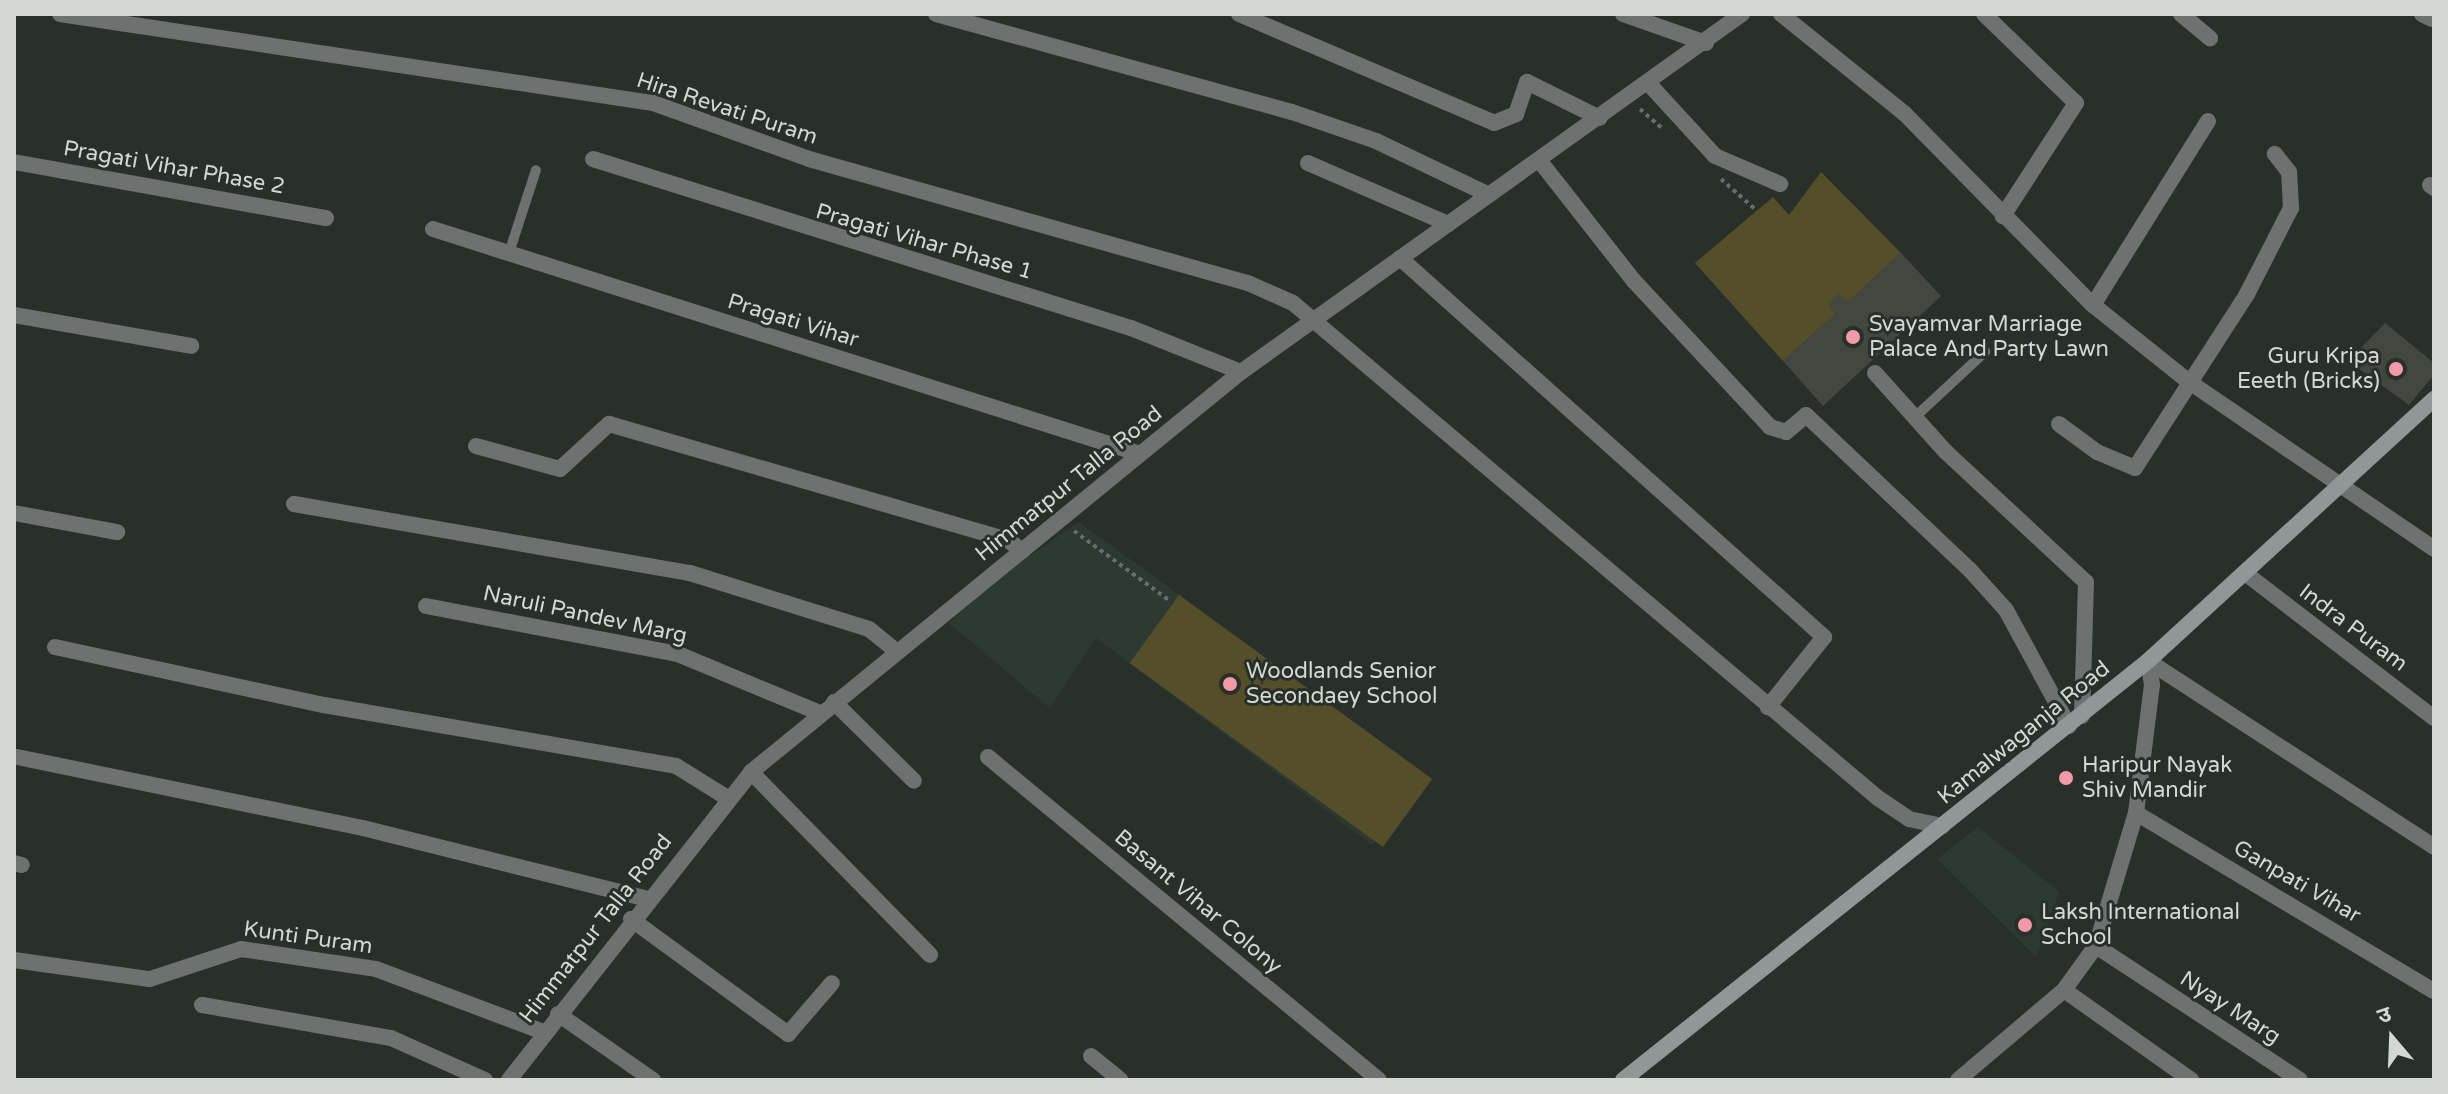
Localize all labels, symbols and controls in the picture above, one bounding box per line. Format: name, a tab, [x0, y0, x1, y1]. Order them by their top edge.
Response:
street label: Hira Revati Puram	[633, 67, 821, 151]
street label: Pragati Vihar Phase 2	[61, 136, 287, 200]
street label: Pragati Vihar Phase 1	[813, 198, 1035, 286]
street label: Pragati Vihar	[724, 289, 862, 353]
place label: Svayamvar Marriage Palace And Party Lawn	[1869, 311, 2109, 362]
marker: Svayamvar Marriage Palace And Party Lawn	[1844, 328, 1862, 346]
place label: Guru Kripa Eeeth (Bricks)	[2237, 343, 2380, 394]
marker: Guru Kripa Eeeth (Bricks)	[2387, 360, 2405, 378]
street label: Himmatpur Talla Road	[970, 401, 1168, 567]
street label: Indra Puram	[2294, 579, 2412, 677]
street label: Naruli Pandev Marg	[481, 580, 689, 650]
street label: Kamalwaganja Road	[1933, 656, 2115, 810]
place label: Woodlands Senior Secondaey School	[1246, 658, 1437, 710]
marker: Woodlands Senior Secondaey School	[1221, 675, 1239, 693]
place label: Haripur Nayak Shiv Mandir	[2082, 752, 2232, 804]
marker: Haripur Nayak Shiv Mandir	[2057, 769, 2075, 787]
street label: Basant Vihar Colony	[1109, 824, 1287, 980]
street label: Himmatpur Talla Road	[514, 829, 678, 1029]
street label: Ganpati Vihar	[2229, 835, 2365, 929]
place label: Laksh International School	[2041, 899, 2240, 950]
street label: Kunti Puram	[242, 916, 374, 960]
marker: Laksh International School	[2016, 916, 2034, 934]
street label: Nyay Marg	[2175, 966, 2285, 1050]
north arrow	[2352, 998, 2432, 1078]
text: उ	[2374, 1001, 2395, 1030]

